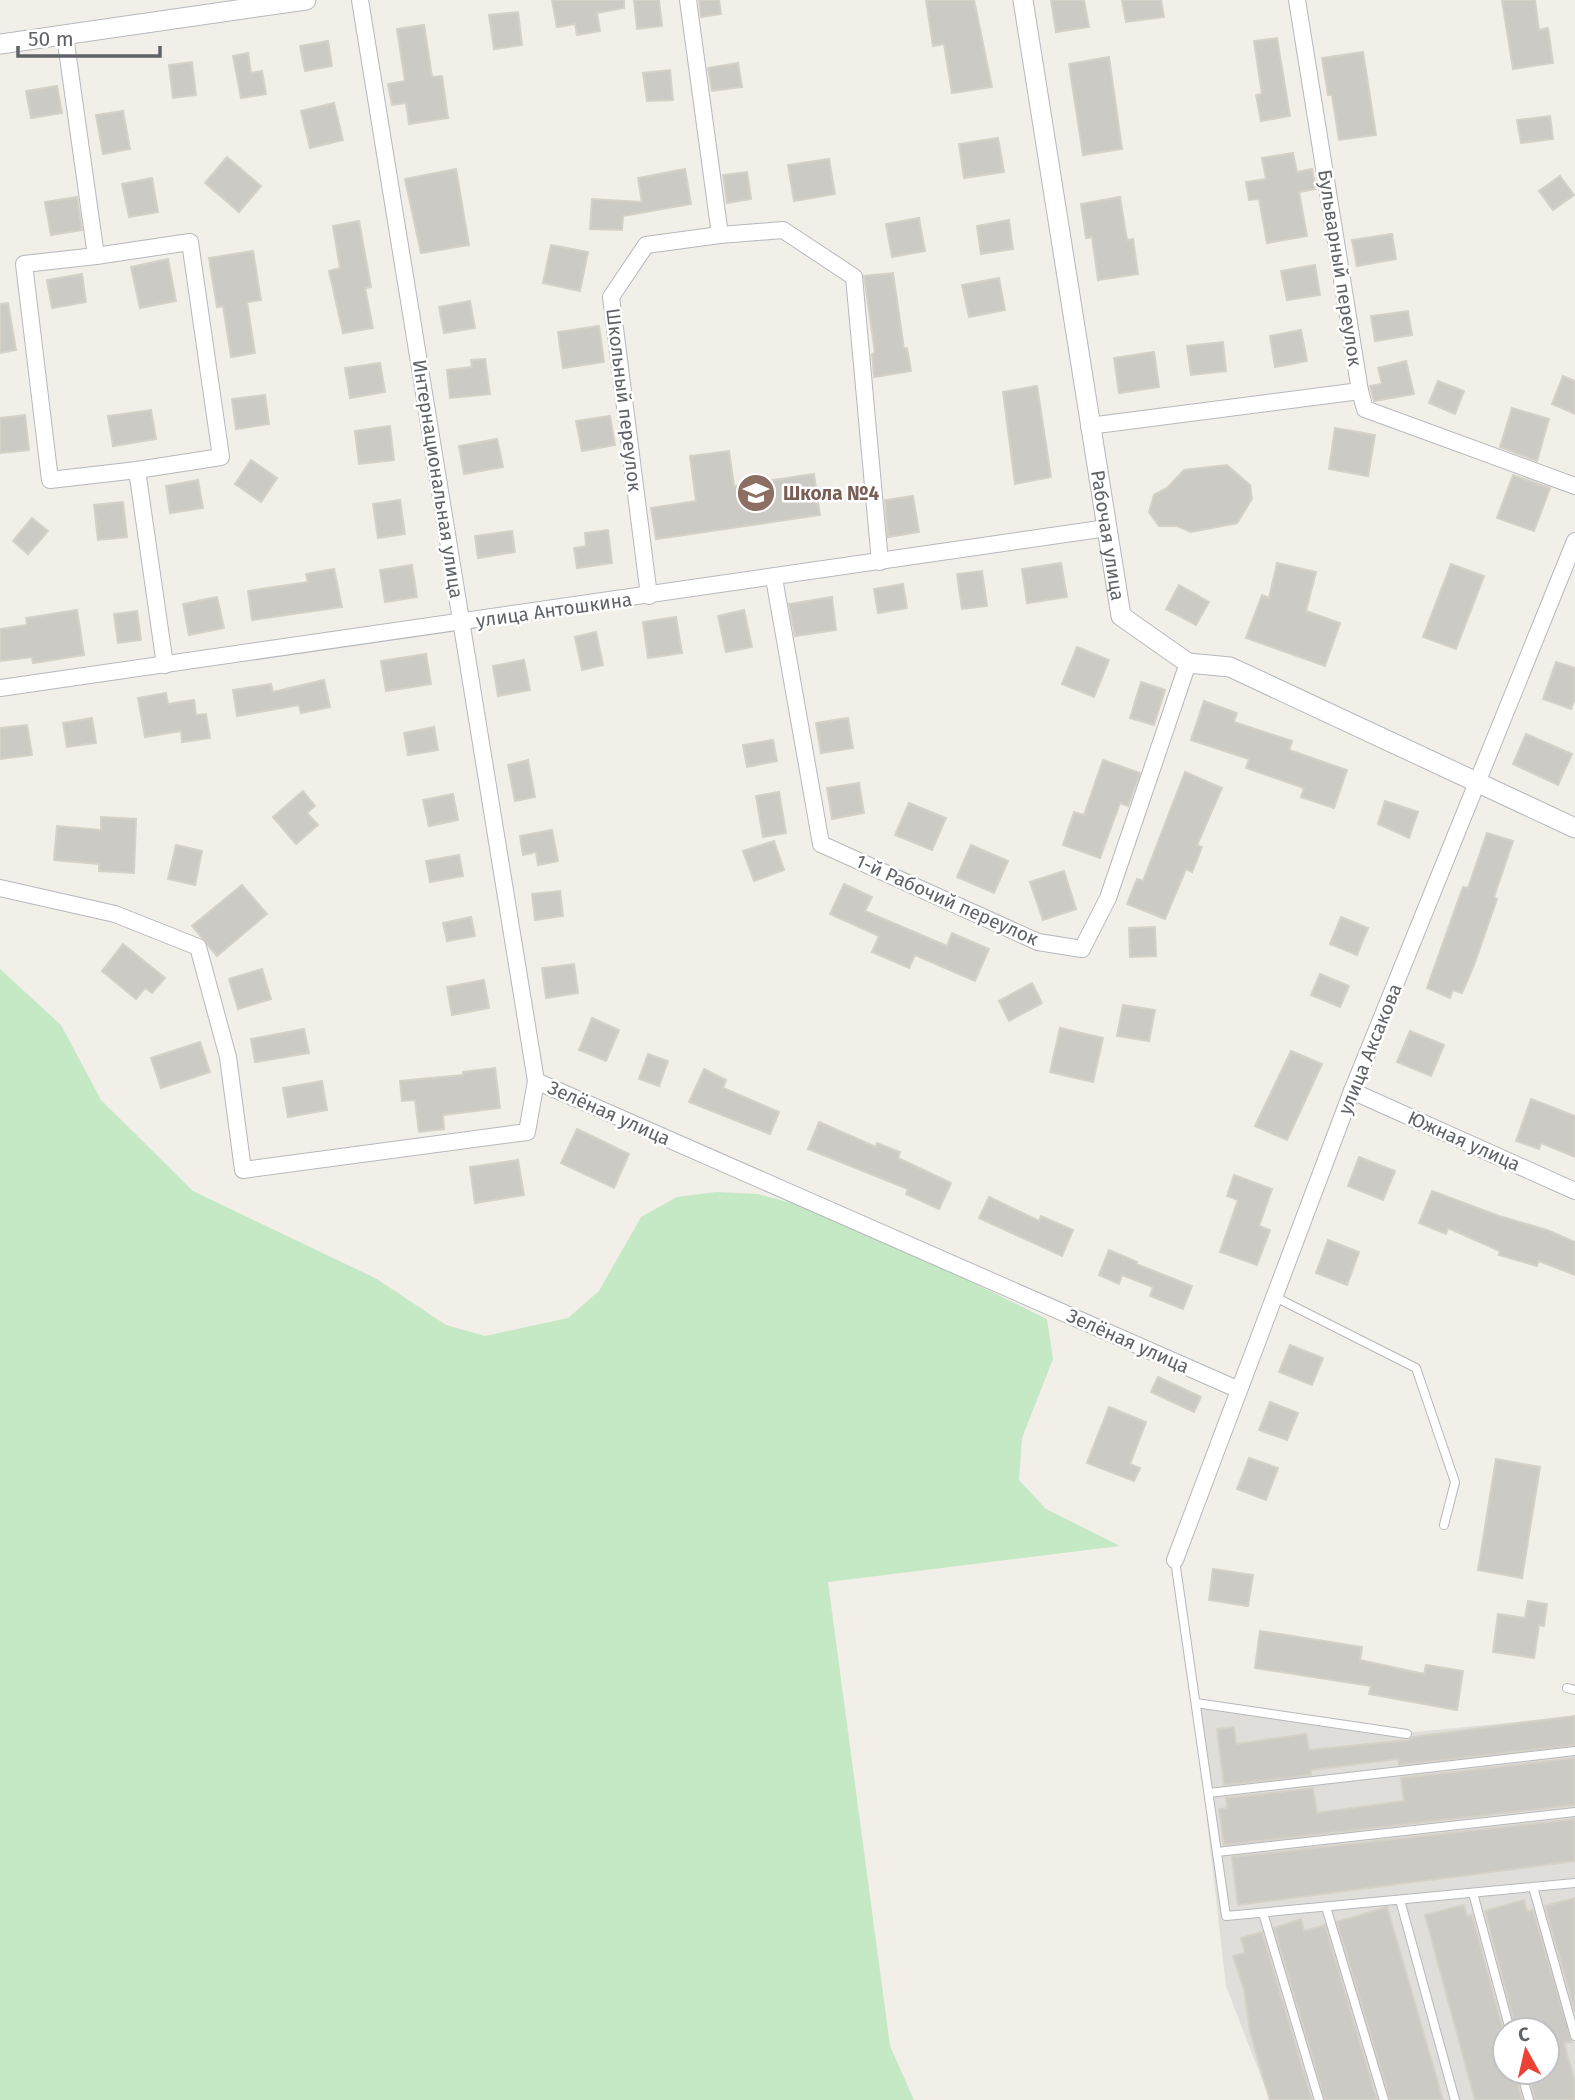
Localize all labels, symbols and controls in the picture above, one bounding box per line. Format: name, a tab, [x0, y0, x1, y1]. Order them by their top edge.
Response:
scale bar	[18, 14, 159, 58]
text: 50 m	[28, 26, 74, 52]
street label: Бульварный переулок	[1313, 168, 1367, 368]
street label: Школьный переулок	[601, 307, 647, 493]
street label: Интернациональная улица	[408, 358, 468, 600]
street label: Рабочая улица	[1086, 468, 1130, 602]
school or university icon: Школа №4	[735, 472, 777, 514]
place label: Школа №4	[783, 482, 880, 505]
street label: улица Антошкина	[475, 588, 633, 632]
street label: 1-й Рабочий переулок	[852, 849, 1042, 951]
street label: улица Аксакова	[1333, 980, 1407, 1118]
street label: Зелёная улица	[544, 1076, 674, 1150]
street label: Южная улица	[1404, 1106, 1524, 1176]
street label: Зелёная улица	[1063, 1304, 1193, 1378]
north arrow	[1491, 2016, 1561, 2086]
text: С	[1517, 2023, 1531, 2047]

